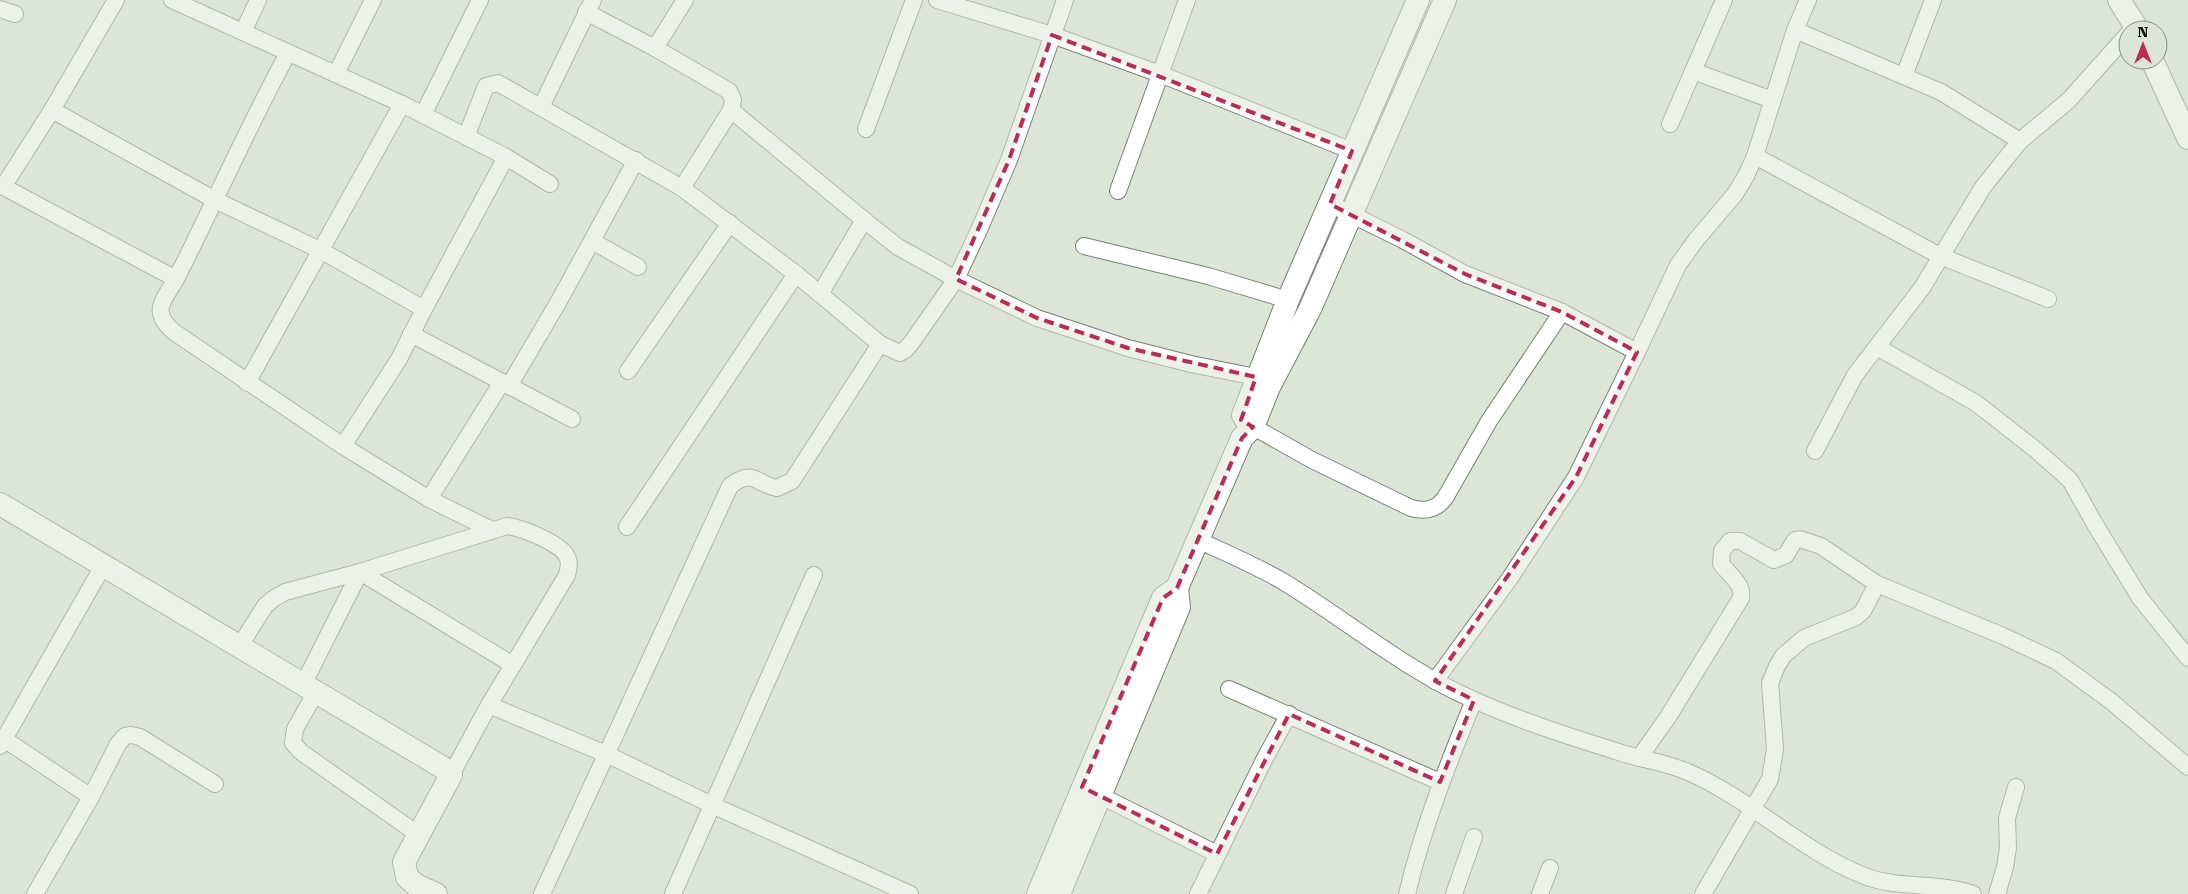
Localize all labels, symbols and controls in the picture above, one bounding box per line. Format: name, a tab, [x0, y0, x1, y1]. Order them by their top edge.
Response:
north arrow	[2118, 20, 2168, 70]
text: N	[2138, 24, 2149, 40]

